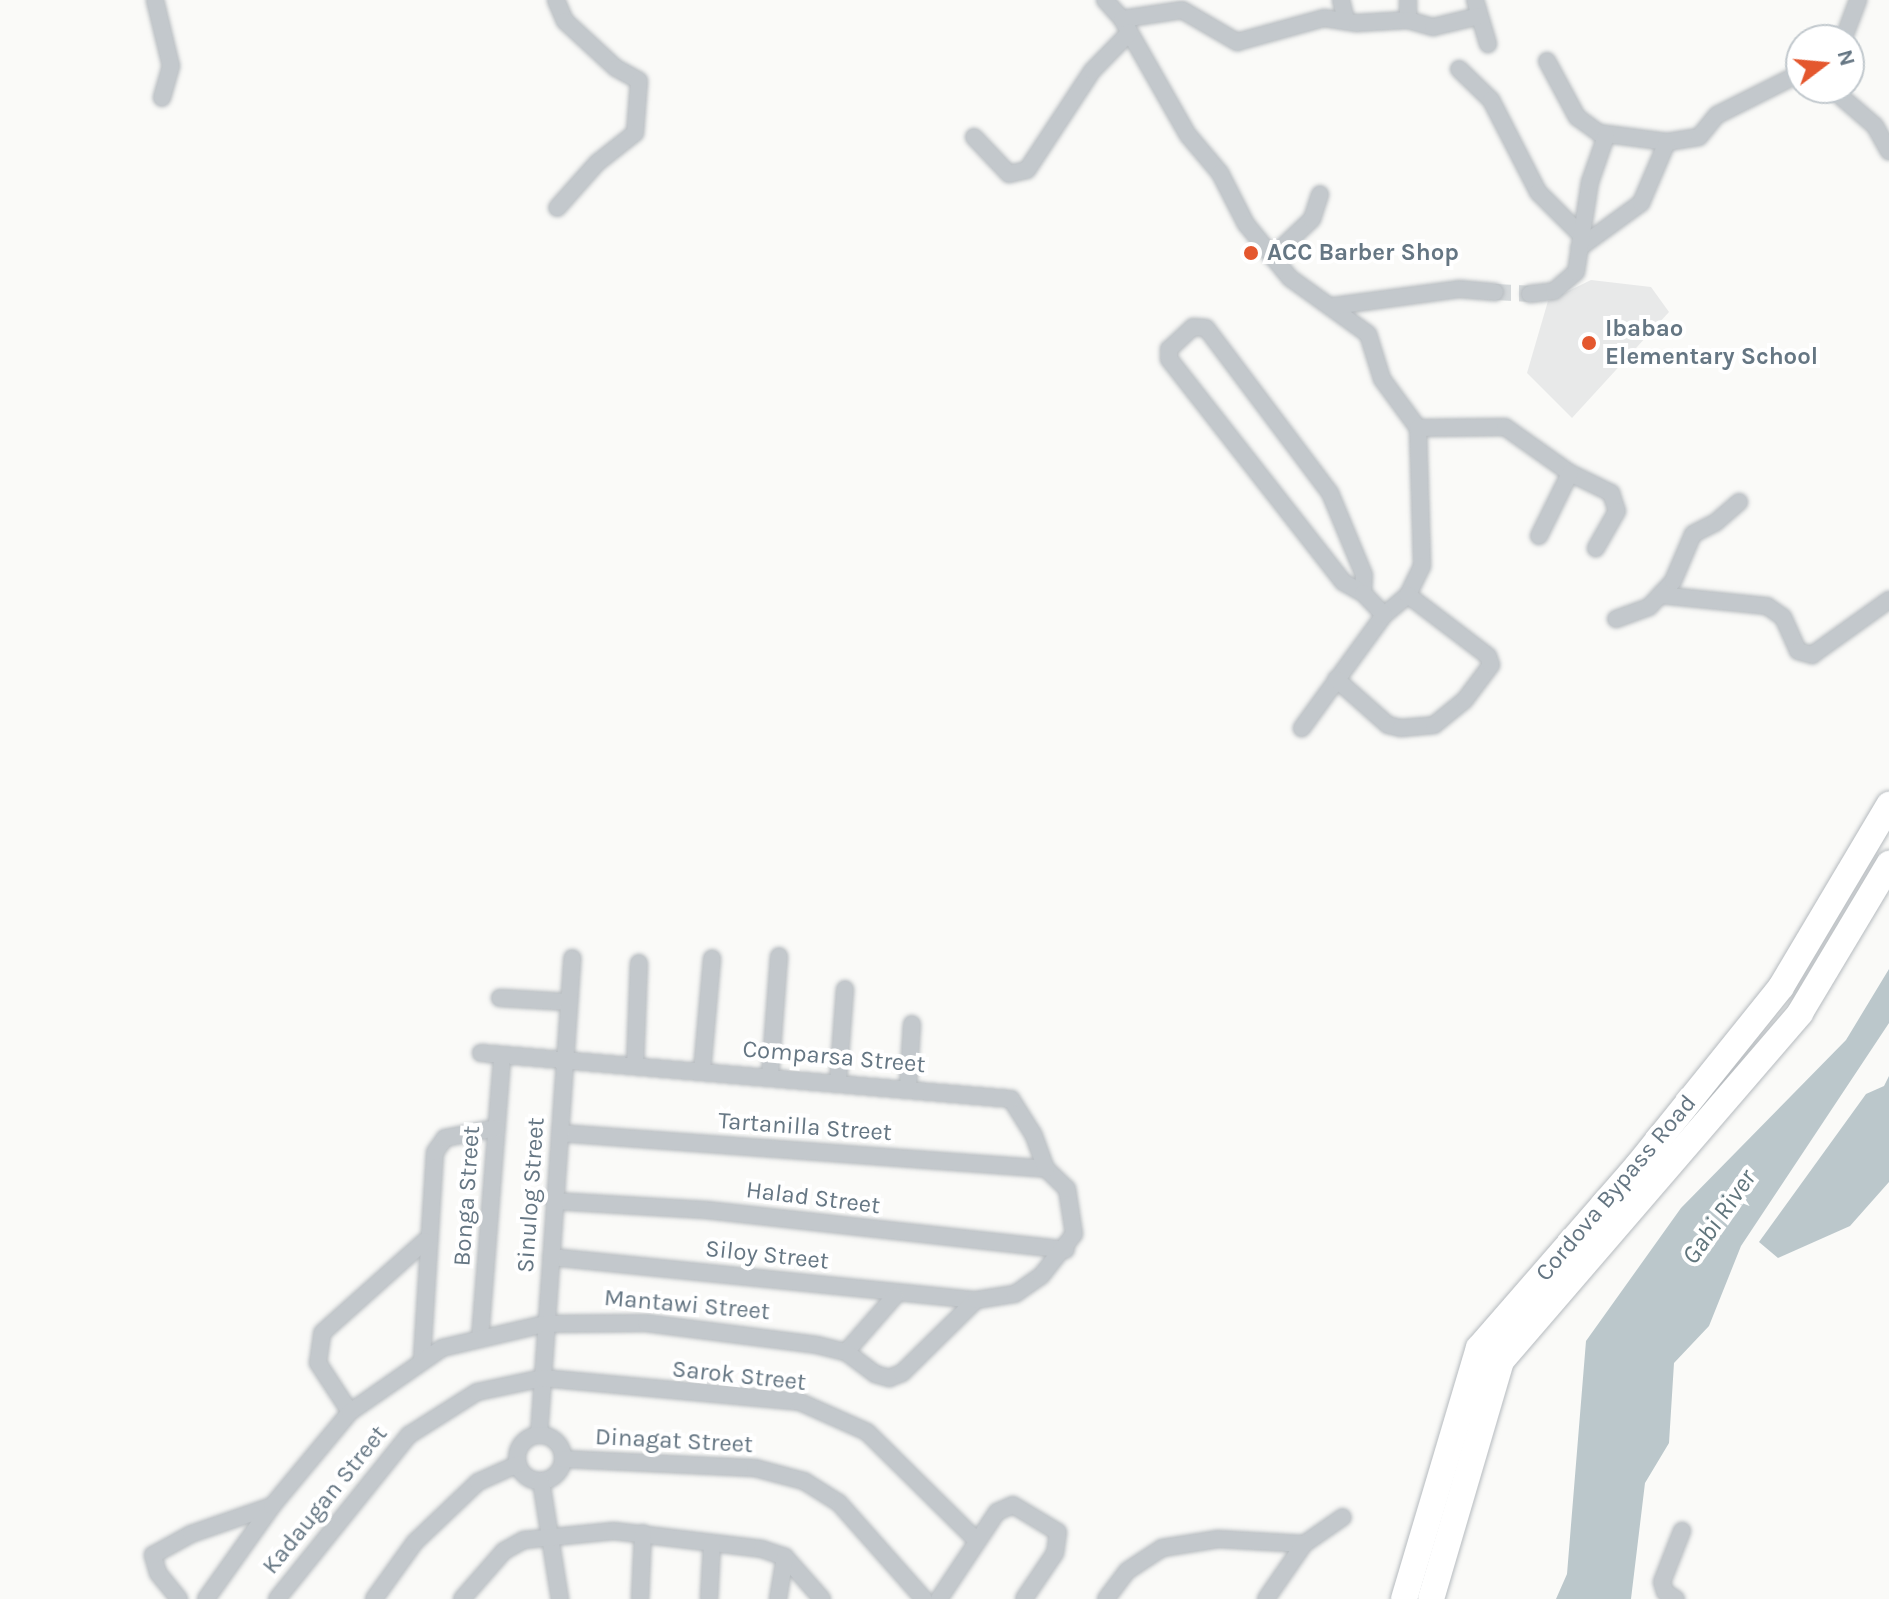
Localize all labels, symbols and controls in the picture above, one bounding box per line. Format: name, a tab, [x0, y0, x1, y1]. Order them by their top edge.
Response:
north arrow	[1785, 24, 1865, 104]
text: N	[1831, 47, 1861, 69]
place label: ACC Barber Shop	[1267, 239, 1459, 267]
marker: ACC Barber Shop	[1242, 244, 1260, 262]
place label: Ibabao Elementary School	[1605, 315, 1818, 371]
marker: Ibabao Elementary School	[1580, 334, 1598, 352]
street label: Comparsa Street	[741, 1035, 927, 1079]
street label: Cordova Bypass Road	[1530, 1089, 1702, 1287]
street label: Tartanilla Street	[717, 1107, 893, 1147]
street label: Sinulog Street	[511, 1116, 551, 1274]
street label: Bonga Street	[448, 1125, 486, 1267]
water label: Gabi River	[1675, 1164, 1763, 1270]
street label: Halad Street	[744, 1175, 882, 1221]
street label: Siloy Street	[704, 1234, 830, 1276]
street label: Mantawi Street	[603, 1283, 771, 1327]
street label: Sarok Street	[671, 1355, 807, 1397]
street label: Kadaugan Street	[256, 1420, 394, 1580]
street label: Dinagat Street	[594, 1422, 754, 1460]

